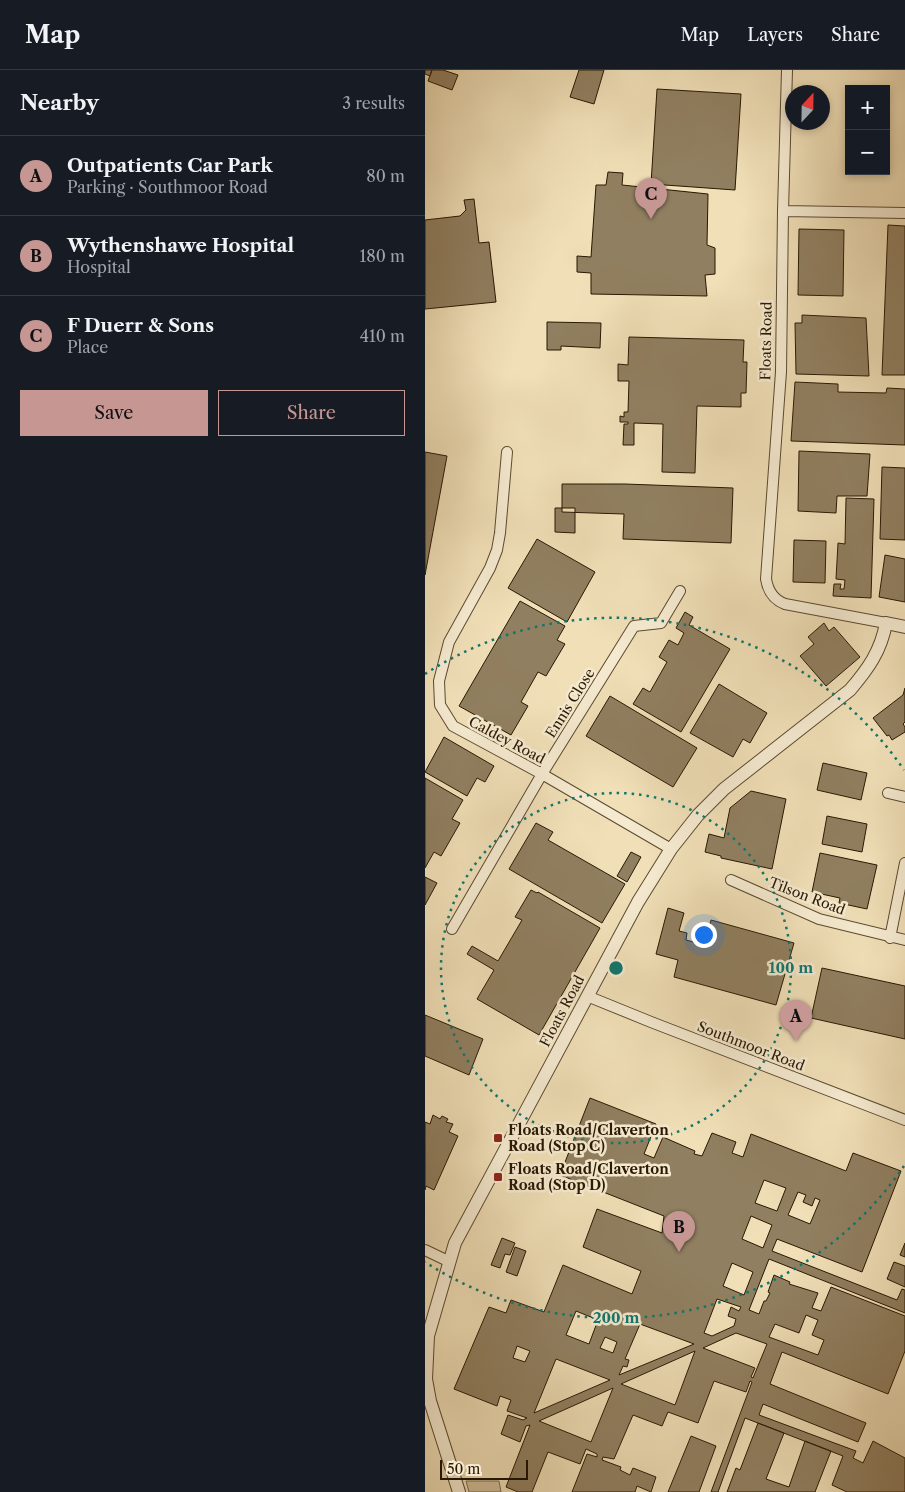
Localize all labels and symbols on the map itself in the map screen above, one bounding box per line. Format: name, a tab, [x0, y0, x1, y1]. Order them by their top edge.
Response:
north arrow	[785, 85, 830, 130]
pin: C	[635, 178, 667, 219]
street label: Floats Road	[756, 301, 776, 380]
street label: Ennis Close	[542, 665, 599, 741]
street label: Caldey Road	[466, 712, 549, 768]
street label: Tilson Road	[766, 873, 848, 919]
your location	[691, 922, 717, 948]
text: 100 m	[769, 958, 813, 977]
centre of rings	[607, 959, 625, 977]
street label: Floats Road	[536, 972, 589, 1050]
pin: A	[780, 1000, 812, 1041]
street label: Southmoor Road	[695, 1017, 808, 1075]
place label: Floats Road/Claverton Road (Stop C)	[508, 1121, 669, 1155]
marker: Floats Road/Claverton Road (Stop C)	[492, 1132, 504, 1144]
place label: Floats Road/Claverton Road (Stop D)	[508, 1160, 669, 1194]
marker: Floats Road/Claverton Road (Stop D)	[492, 1171, 504, 1183]
pin: B	[663, 1211, 695, 1252]
text: 200 m	[593, 1308, 639, 1327]
scale bar	[440, 1457, 527, 1480]

